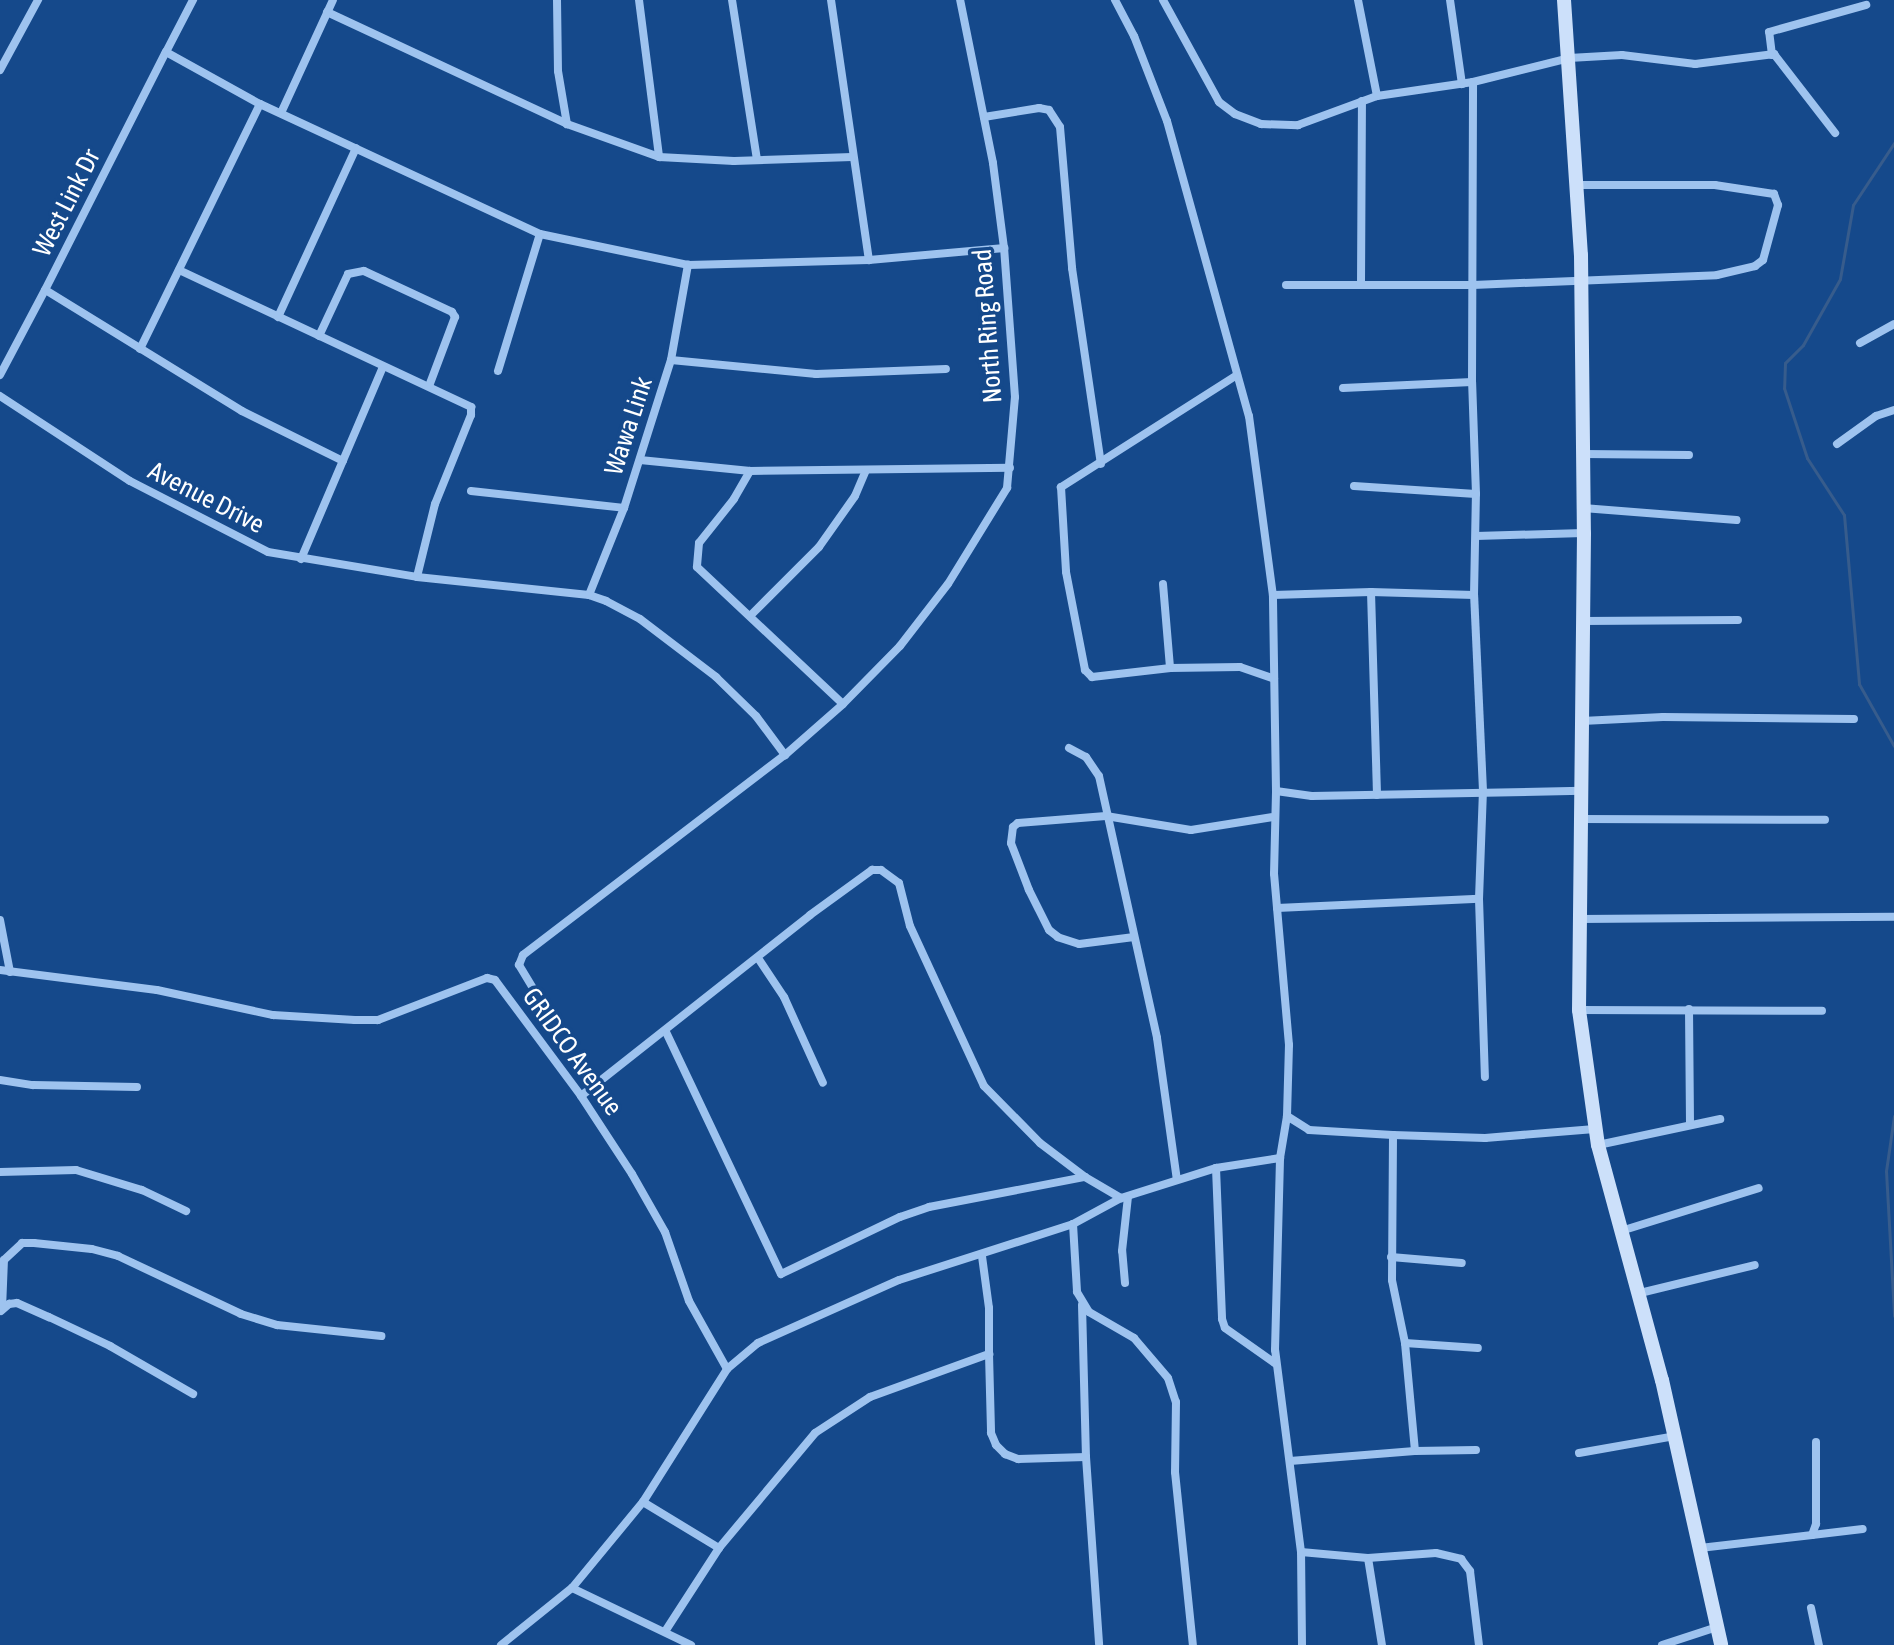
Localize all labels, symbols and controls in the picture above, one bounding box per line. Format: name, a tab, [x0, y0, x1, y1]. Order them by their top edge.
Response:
street label: West Link Dr	[27, 144, 107, 262]
street label: North Ring Road	[967, 248, 1009, 404]
street label: Wawa Link	[599, 373, 659, 479]
street label: Avenue Drive	[143, 455, 269, 541]
street label: GRIDCO Avenue	[515, 982, 629, 1122]

